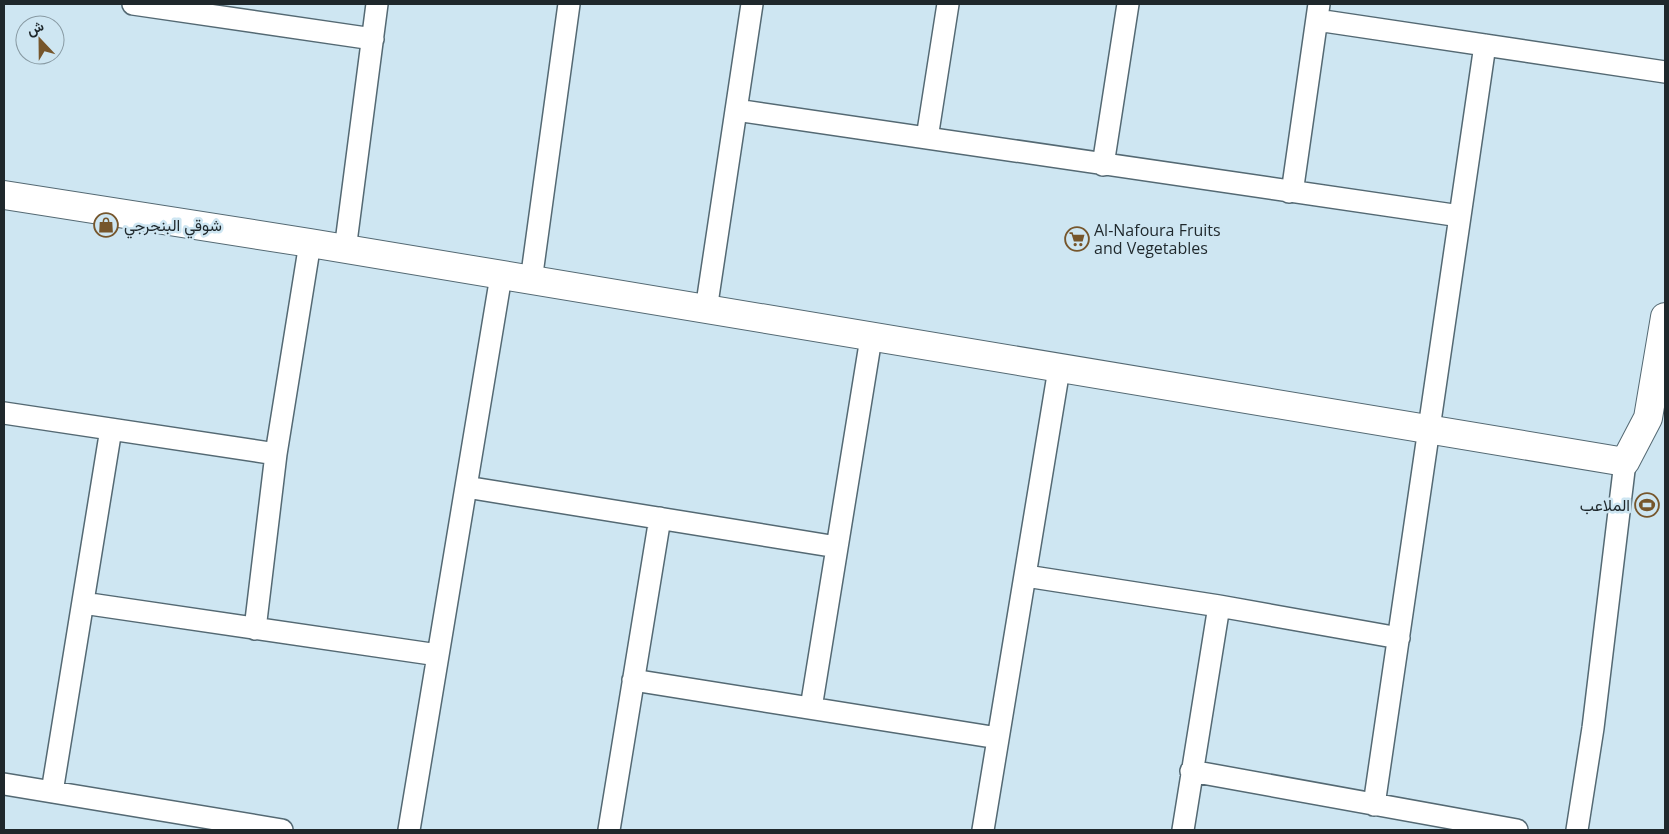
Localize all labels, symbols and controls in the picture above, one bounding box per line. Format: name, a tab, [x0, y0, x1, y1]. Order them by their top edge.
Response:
north arrow	[15, 15, 65, 65]
text: ش	[24, 15, 46, 39]
shop icon: شوقي البنجرجي	[93, 212, 119, 238]
place label: شوقي البنجرجي	[124, 214, 222, 239]
place label: Al-Nafoura Fruits and Vegetables	[1094, 219, 1221, 259]
supermarket icon: Al-Nafoura Fruits and Vegetables	[1064, 226, 1090, 252]
sports icon: الملاعب	[1634, 492, 1660, 518]
place label: الملاعب	[1580, 494, 1630, 516]

